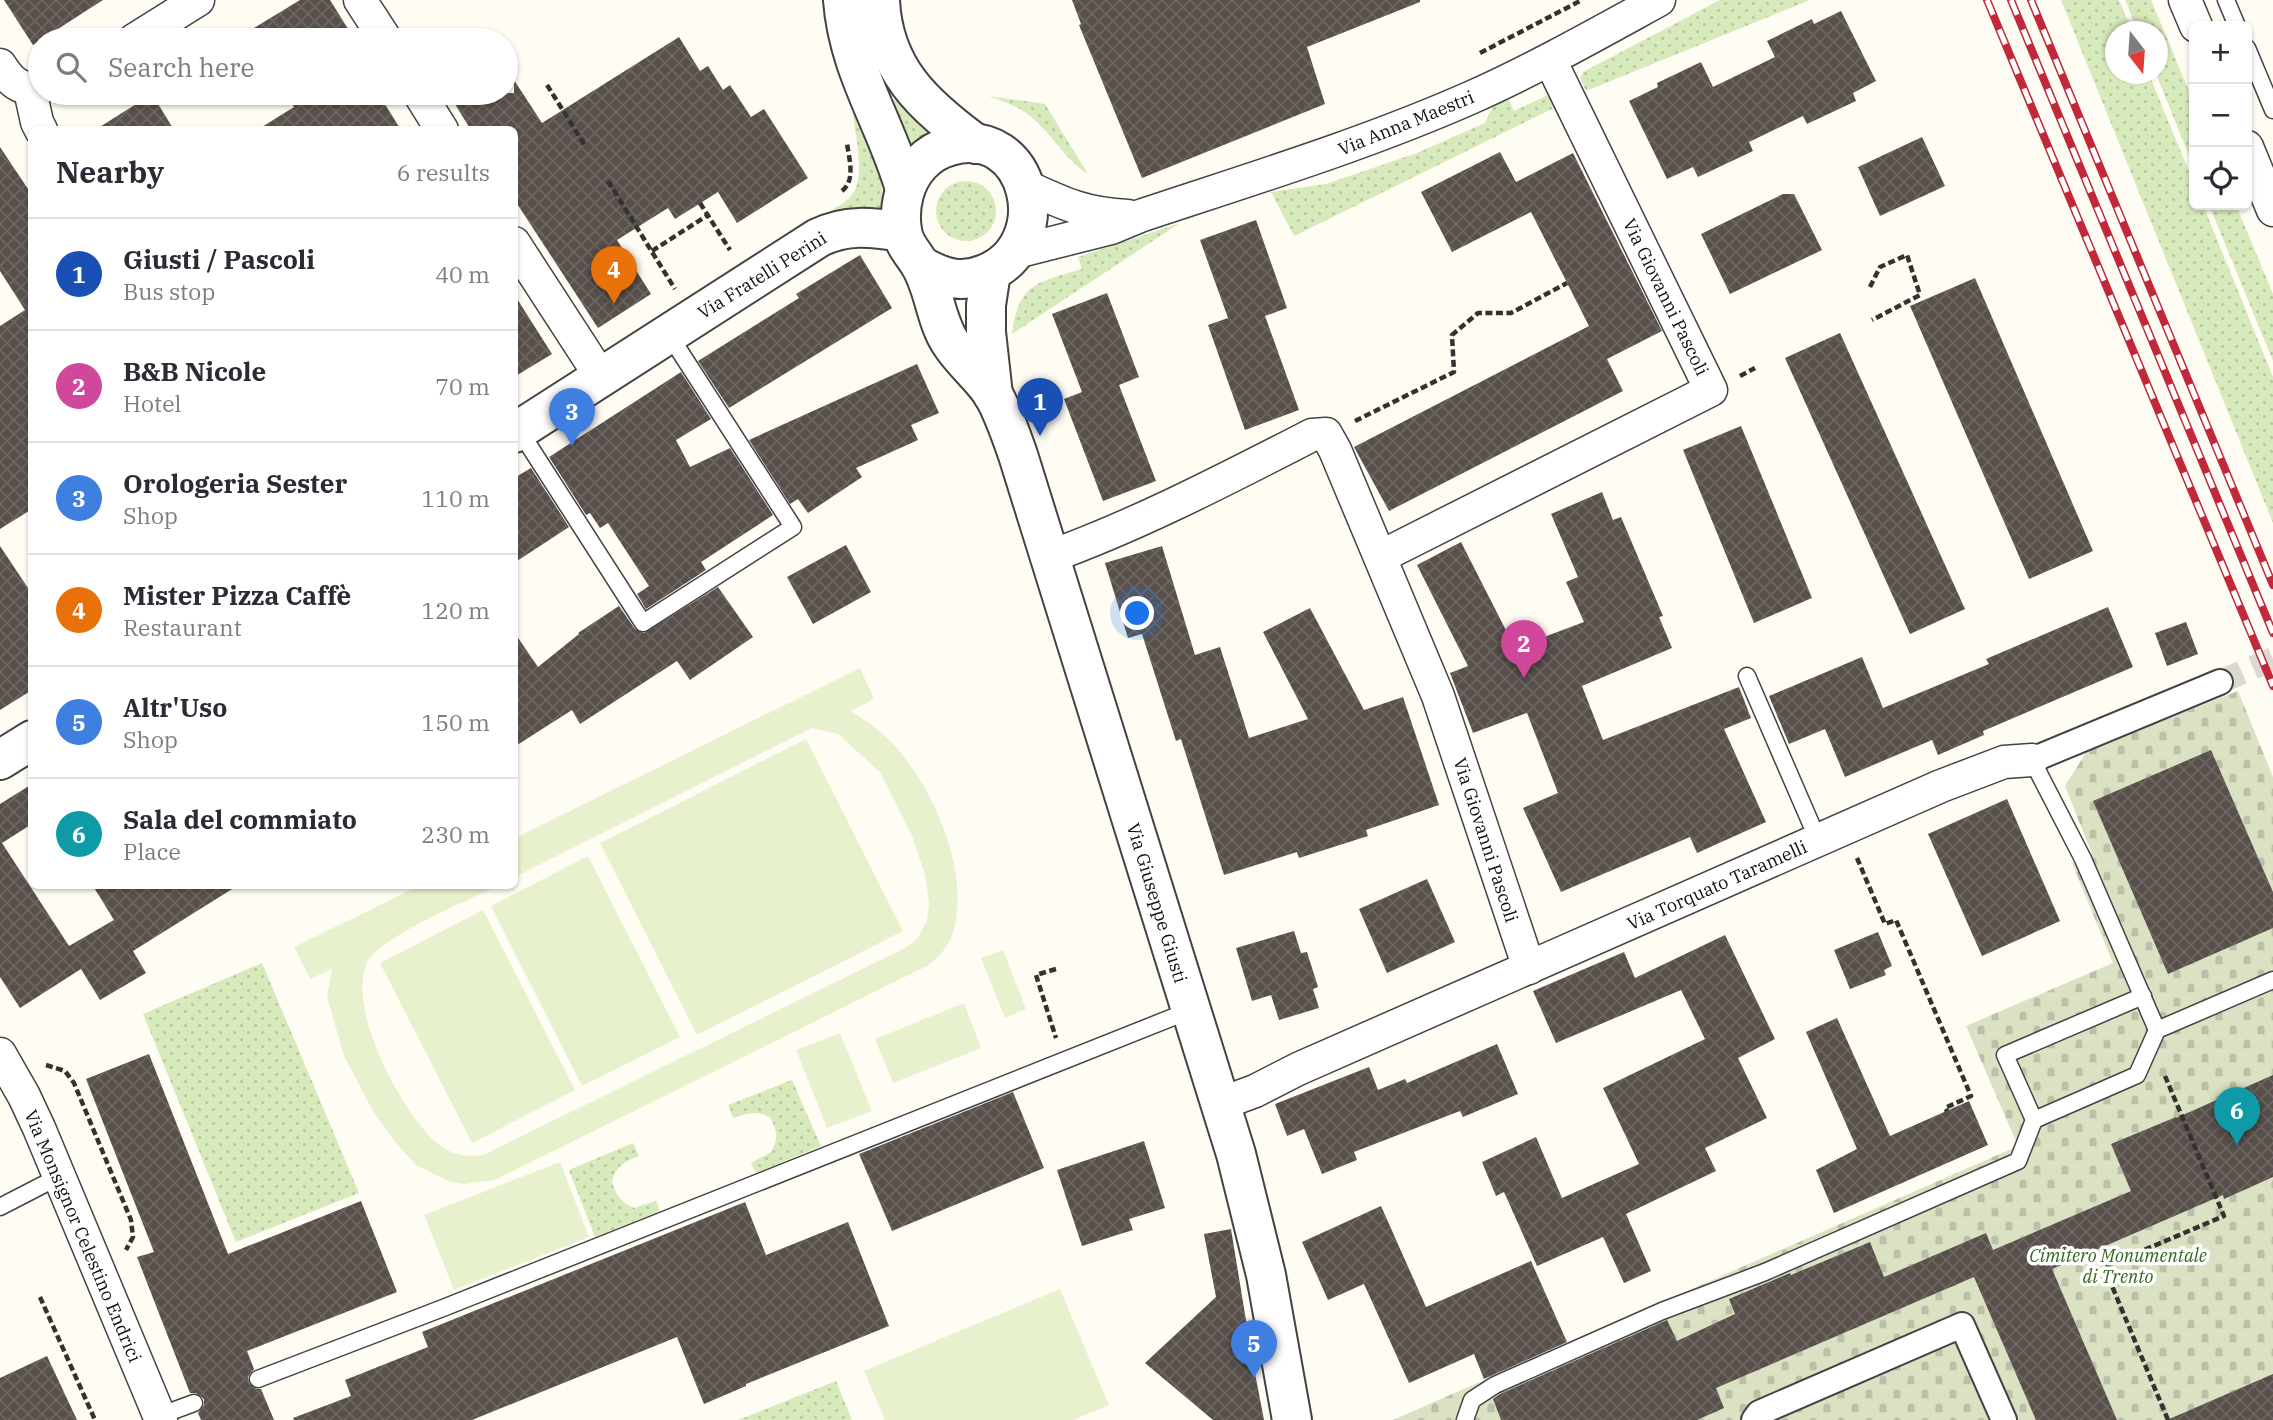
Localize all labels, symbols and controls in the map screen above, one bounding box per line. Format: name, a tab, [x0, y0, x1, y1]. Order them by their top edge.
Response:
north arrow	[2105, 21, 2168, 84]
map controls	[2189, 21, 2252, 210]
button: +	[2189, 21, 2252, 84]
search box	[28, 28, 518, 105]
icon: search	[52, 48, 90, 86]
text: Search here	[108, 50, 254, 84]
button: −	[2189, 84, 2252, 147]
street label: Via Anna Maestri	[1335, 85, 1478, 161]
button: locate	[2189, 147, 2252, 210]
text: Nearby	[56, 152, 164, 191]
text: 6 results	[397, 157, 490, 187]
street label: Via Giovanni Pascoli	[1618, 215, 1714, 380]
street label: Via Fratelli Perini	[693, 226, 831, 324]
text: Giusti / Pascoli	[123, 242, 315, 276]
pin: 4	[591, 246, 637, 304]
text: 1	[72, 259, 86, 289]
text: 40 m	[435, 259, 490, 289]
text: Bus stop	[123, 276, 215, 306]
text: B&B Nicole	[123, 354, 266, 388]
text: 2	[72, 371, 86, 401]
text: 70 m	[435, 371, 490, 401]
pin: 1	[1017, 378, 1063, 436]
text: Hotel	[123, 388, 181, 418]
pin: 3	[549, 388, 595, 446]
text: Orologeria Sester	[123, 466, 347, 500]
text: 3	[72, 483, 86, 513]
text: 110 m	[421, 483, 490, 513]
text: Shop	[123, 500, 178, 530]
text: Mister Pizza Caffè	[123, 578, 351, 612]
text: 4	[72, 595, 86, 625]
text: 120 m	[421, 595, 490, 625]
your location	[1120, 596, 1154, 630]
text: Restaurant	[123, 612, 242, 642]
pin: 2	[1501, 620, 1547, 678]
text: Altr'Uso	[123, 690, 227, 724]
text: 5	[72, 707, 86, 737]
text: 150 m	[421, 707, 490, 737]
text: Shop	[123, 724, 178, 754]
street label: Via Giovanni Pascoli	[1449, 755, 1524, 926]
text: Sala del commiato	[123, 802, 357, 836]
text: 6	[72, 819, 86, 849]
text: 230 m	[421, 819, 490, 849]
street label: Via Giuseppe Giusti	[1122, 820, 1192, 986]
street label: Via Torquato Taramelli	[1623, 835, 1811, 935]
text: Place	[123, 836, 181, 866]
pin: 6	[2214, 1087, 2260, 1145]
street label: Via Monsignor Celestino Endrici	[19, 1106, 147, 1366]
park label: Cimitero Monumentale di Trento	[2029, 1244, 2207, 1288]
pin: 5	[1231, 1320, 1277, 1378]

